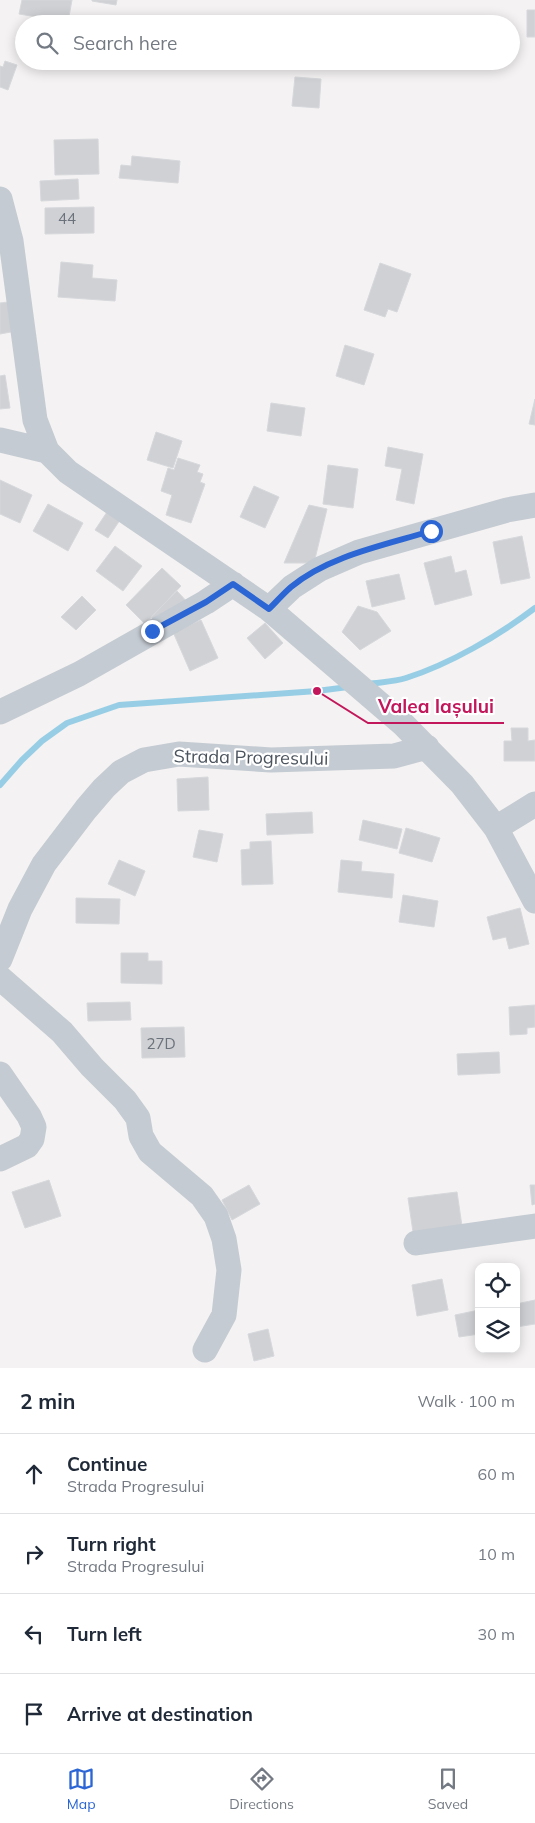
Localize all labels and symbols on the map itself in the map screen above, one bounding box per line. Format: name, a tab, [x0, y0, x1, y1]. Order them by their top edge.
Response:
house number: 44	[58, 209, 76, 228]
route start	[420, 520, 443, 543]
route end	[141, 620, 164, 643]
callout: Valea Iașului	[368, 689, 504, 723]
text: Valea Iașului	[377, 694, 494, 718]
street label: Strada Progresului	[174, 744, 328, 770]
house number: 27D	[146, 1034, 176, 1053]

